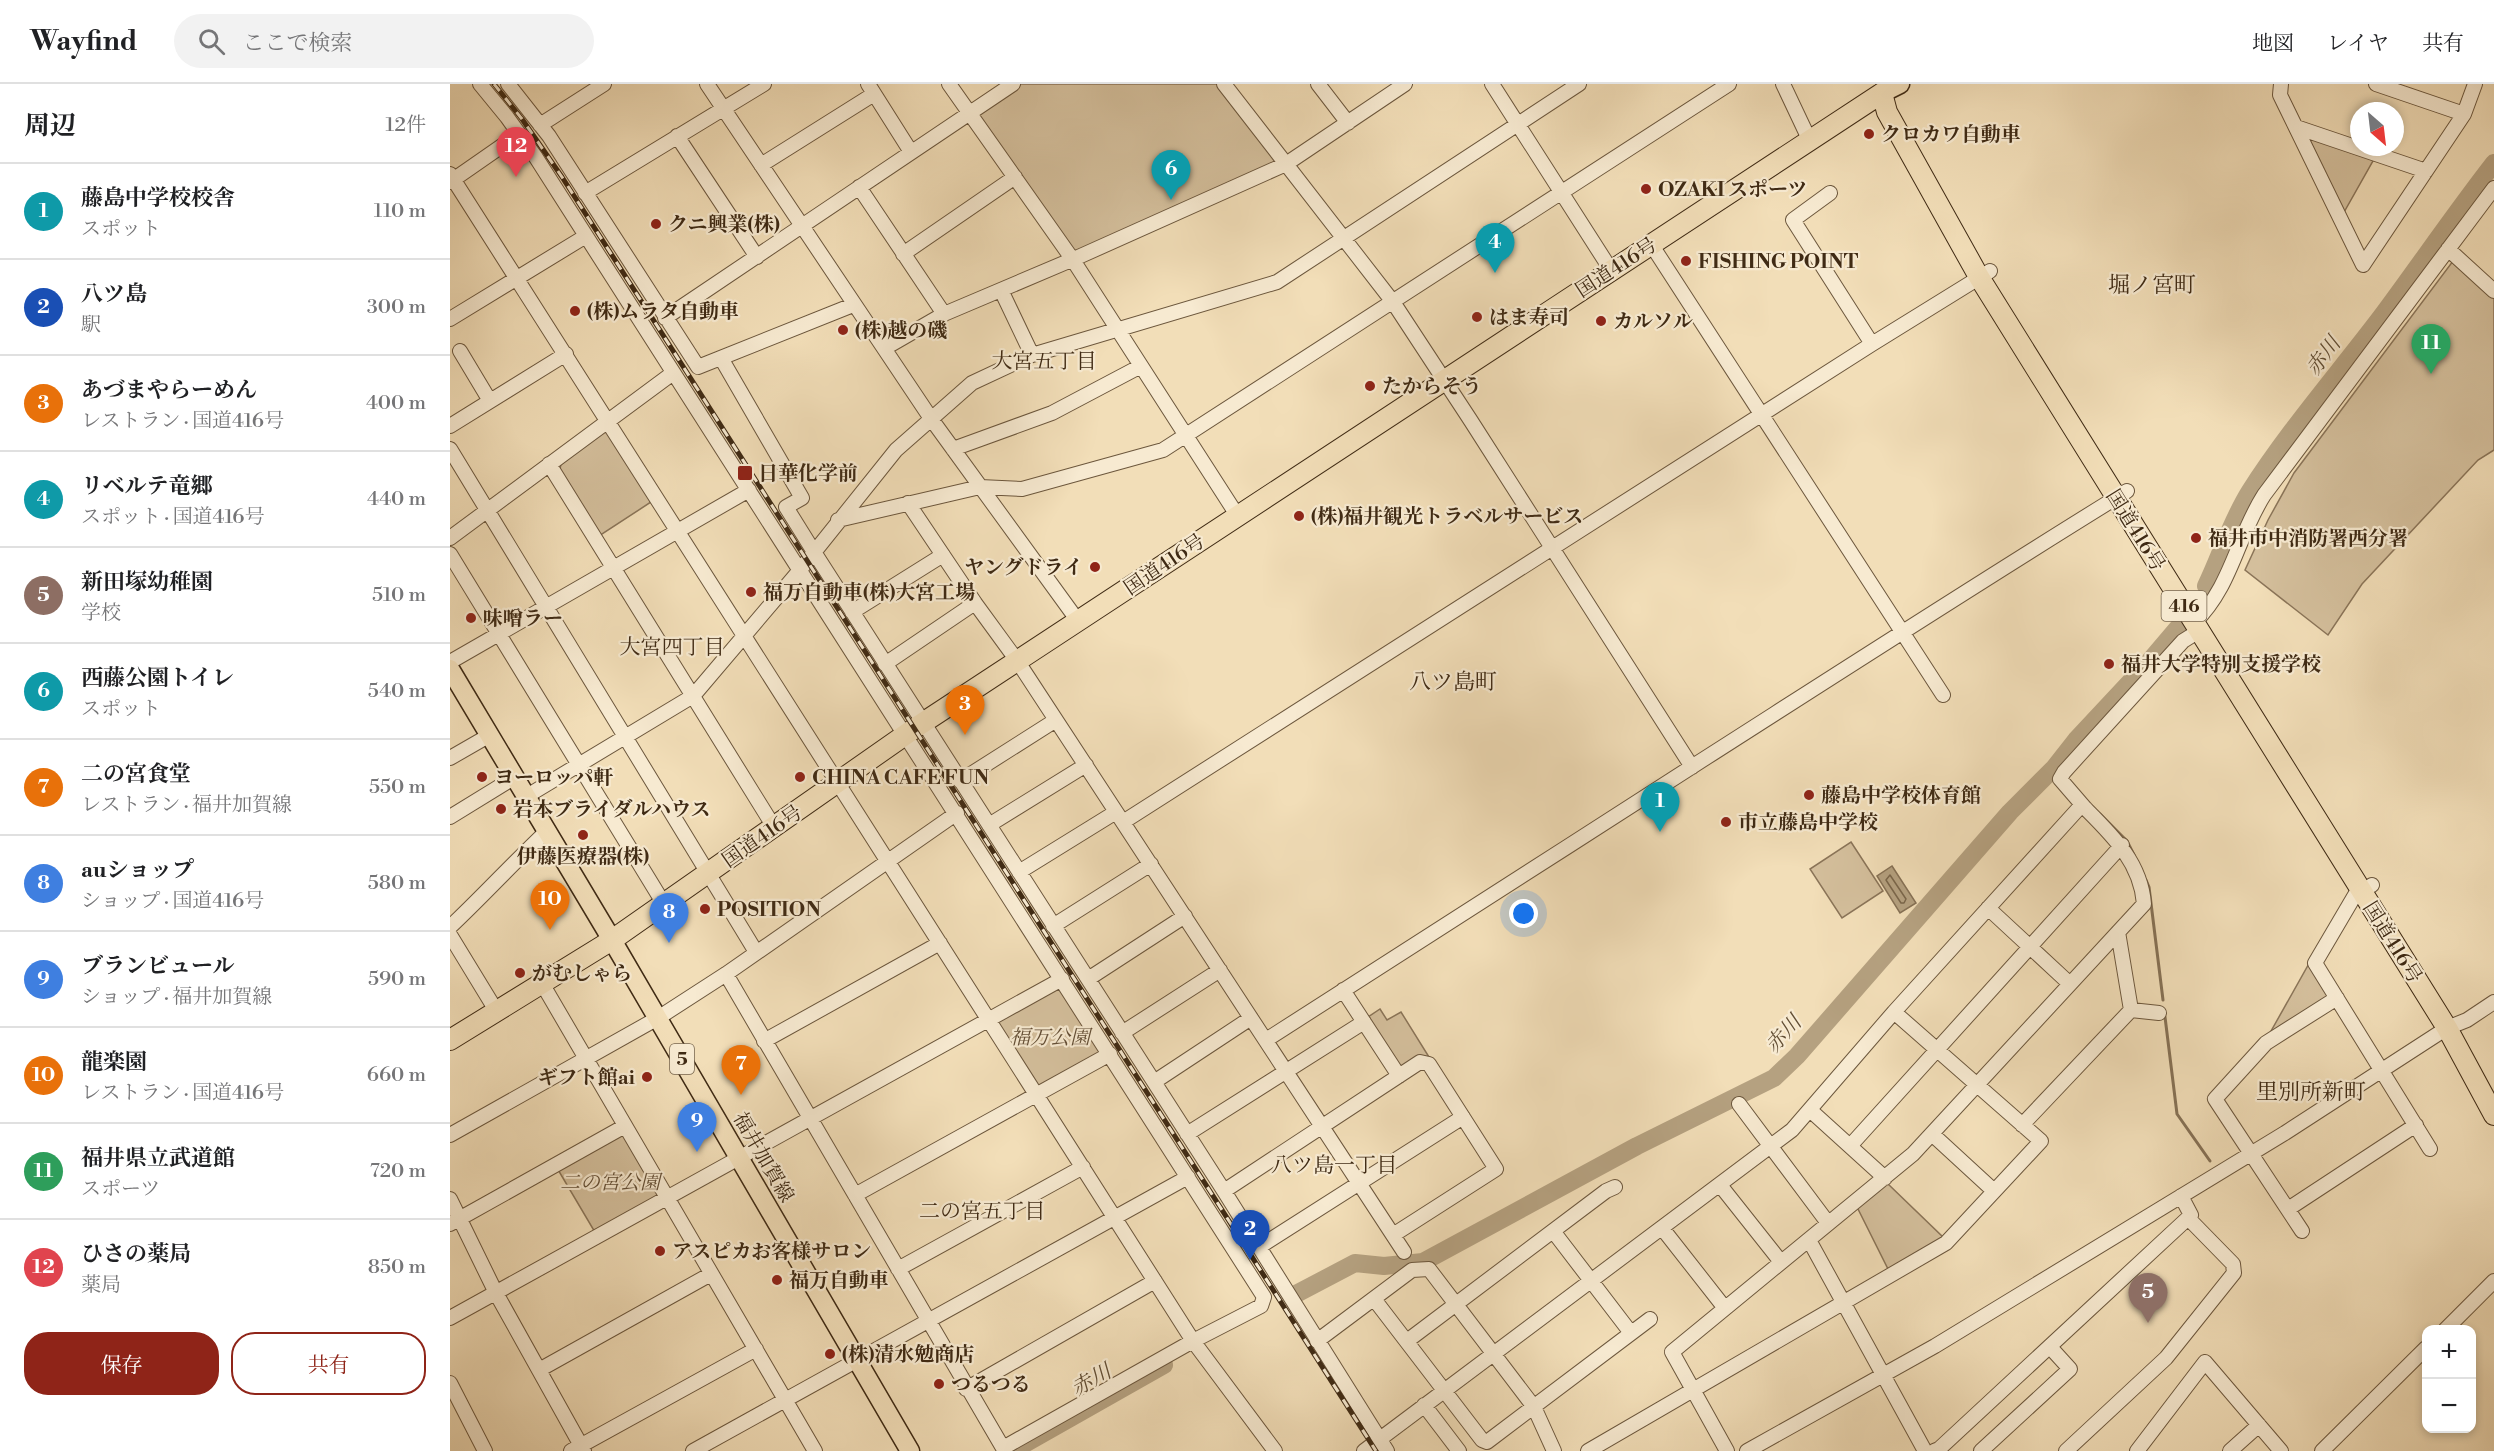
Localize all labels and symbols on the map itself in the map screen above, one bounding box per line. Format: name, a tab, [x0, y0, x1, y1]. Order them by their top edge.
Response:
north arrow	[2350, 102, 2404, 156]
place label: クロカワ自動車	[1881, 123, 2021, 148]
marker: クロカワ自動車	[1862, 127, 1876, 141]
pin: 12	[496, 128, 536, 177]
pin: 6	[1152, 150, 1190, 200]
place label: OZAKI スポーツ	[1658, 178, 1807, 203]
marker: OZAKI スポーツ	[1639, 182, 1653, 196]
place label: クニ興業(株)	[668, 213, 780, 238]
marker: クニ興業(株)	[649, 217, 663, 231]
pin: 4	[1476, 224, 1514, 273]
street label: 国道416号	[1571, 233, 1662, 304]
place label: FISHING POINT	[1698, 250, 1859, 275]
marker: FISHING POINT	[1679, 254, 1693, 268]
district label: 堀ノ宮町	[2108, 272, 2196, 299]
place label: (株)ムラタ自動車	[587, 300, 739, 325]
marker: (株)ムラタ自動車	[568, 304, 582, 318]
place label: はま寿司	[1489, 306, 1569, 331]
marker: はま寿司	[1470, 310, 1484, 324]
place label: カルソル	[1613, 310, 1693, 335]
marker: カルソル	[1594, 314, 1608, 328]
place label: (株)越の磯	[855, 319, 947, 344]
marker: (株)越の磯	[836, 323, 850, 337]
pin: 11	[2412, 324, 2450, 374]
water label: 赤川	[2301, 330, 2348, 381]
district label: 大宮五丁目	[992, 349, 1097, 375]
place label: たからそう	[1382, 375, 1482, 400]
marker: たからそう	[1363, 379, 1377, 393]
place label: 日華化学前	[758, 462, 858, 487]
marker: 日華化学前	[736, 464, 754, 482]
street label: 国道416号	[2100, 485, 2170, 576]
place label: (株)福井観光トラベルサービス	[1311, 505, 1583, 530]
marker: (株)福井観光トラベルサービス	[1292, 509, 1306, 523]
place label: 福井市中消防署西分署	[2208, 527, 2408, 552]
street label: 国道416号	[1120, 529, 1210, 601]
marker: 福井市中消防署西分署	[2189, 531, 2203, 545]
place label: ヤングドライ	[964, 556, 1083, 581]
marker: ヤングドライ	[1088, 560, 1102, 574]
place label: 福万自動車(株)大宮工場	[763, 581, 975, 606]
marker: 福万自動車(株)大宮工場	[744, 585, 758, 599]
road number: 416	[2162, 591, 2206, 621]
place label: 味噌ラー	[483, 607, 563, 632]
marker: 味噌ラー	[464, 611, 478, 625]
district label: 大宮四丁目	[620, 635, 725, 661]
place label: 福井大学特別支援学校	[2121, 653, 2321, 678]
marker: 福井大学特別支援学校	[2102, 657, 2116, 671]
district label: 八ツ島町	[1409, 669, 1497, 696]
pin: 3	[946, 686, 984, 735]
place label: ヨーロッパ軒	[494, 766, 614, 791]
place label: CHINA CAFE FUN	[812, 766, 989, 791]
marker: ヨーロッパ軒	[475, 770, 489, 784]
marker: CHINA CAFE FUN	[793, 770, 807, 784]
pin: 1	[1640, 782, 1680, 832]
place label: 藤島中学校体育館	[1821, 784, 1981, 809]
marker: 藤島中学校体育館	[1802, 788, 1816, 802]
place label: 岩本ブライダルハウス	[513, 798, 710, 823]
street label: 国道416号	[718, 801, 808, 874]
marker: 岩本ブライダルハウス	[494, 802, 508, 816]
place label: 市立藤島中学校	[1738, 811, 1878, 836]
marker: 市立藤島中学校	[1719, 815, 1733, 829]
marker: 伊藤医療器(株)	[576, 828, 590, 842]
place label: 伊藤医療器(株)	[517, 845, 649, 870]
pin: 10	[530, 880, 570, 930]
pin: 8	[650, 894, 688, 943]
street label: 国道416号	[2357, 897, 2427, 988]
place label: POSITION	[717, 898, 821, 923]
your location	[1509, 899, 1538, 928]
marker: POSITION	[698, 902, 712, 916]
place label: がむしゃら	[532, 962, 632, 987]
marker: がむしゃら	[513, 966, 527, 980]
water label: 赤川	[1760, 1009, 1809, 1059]
park label: 福万公園	[1010, 1026, 1093, 1051]
road number: 5	[670, 1044, 694, 1074]
pin: 7	[722, 1046, 760, 1095]
place label: ギフト館ai	[538, 1066, 636, 1091]
marker: ギフト館ai	[640, 1070, 654, 1084]
district label: 里別所新町	[2256, 1079, 2366, 1106]
pin: 9	[678, 1102, 716, 1152]
street label: 福井加賀線	[727, 1108, 799, 1207]
district label: 八ツ島一丁目	[1271, 1153, 1397, 1179]
park label: 二の宮公園	[560, 1171, 663, 1196]
district label: 二の宮五丁目	[919, 1199, 1045, 1225]
pin: 2	[1230, 1210, 1270, 1260]
place label: アスピカお客様サロン	[672, 1240, 871, 1265]
marker: アスピカお客様サロン	[653, 1244, 667, 1258]
place label: 福万自動車	[789, 1269, 889, 1294]
marker: 福万自動車	[770, 1273, 784, 1287]
pin: 5	[2128, 1274, 2168, 1323]
place label: (株)清水勉商店	[842, 1343, 974, 1368]
marker: (株)清水勉商店	[823, 1347, 837, 1361]
water label: 赤川	[1067, 1358, 1118, 1403]
place label: つるつる	[951, 1373, 1031, 1398]
marker: つるつる	[932, 1377, 946, 1391]

